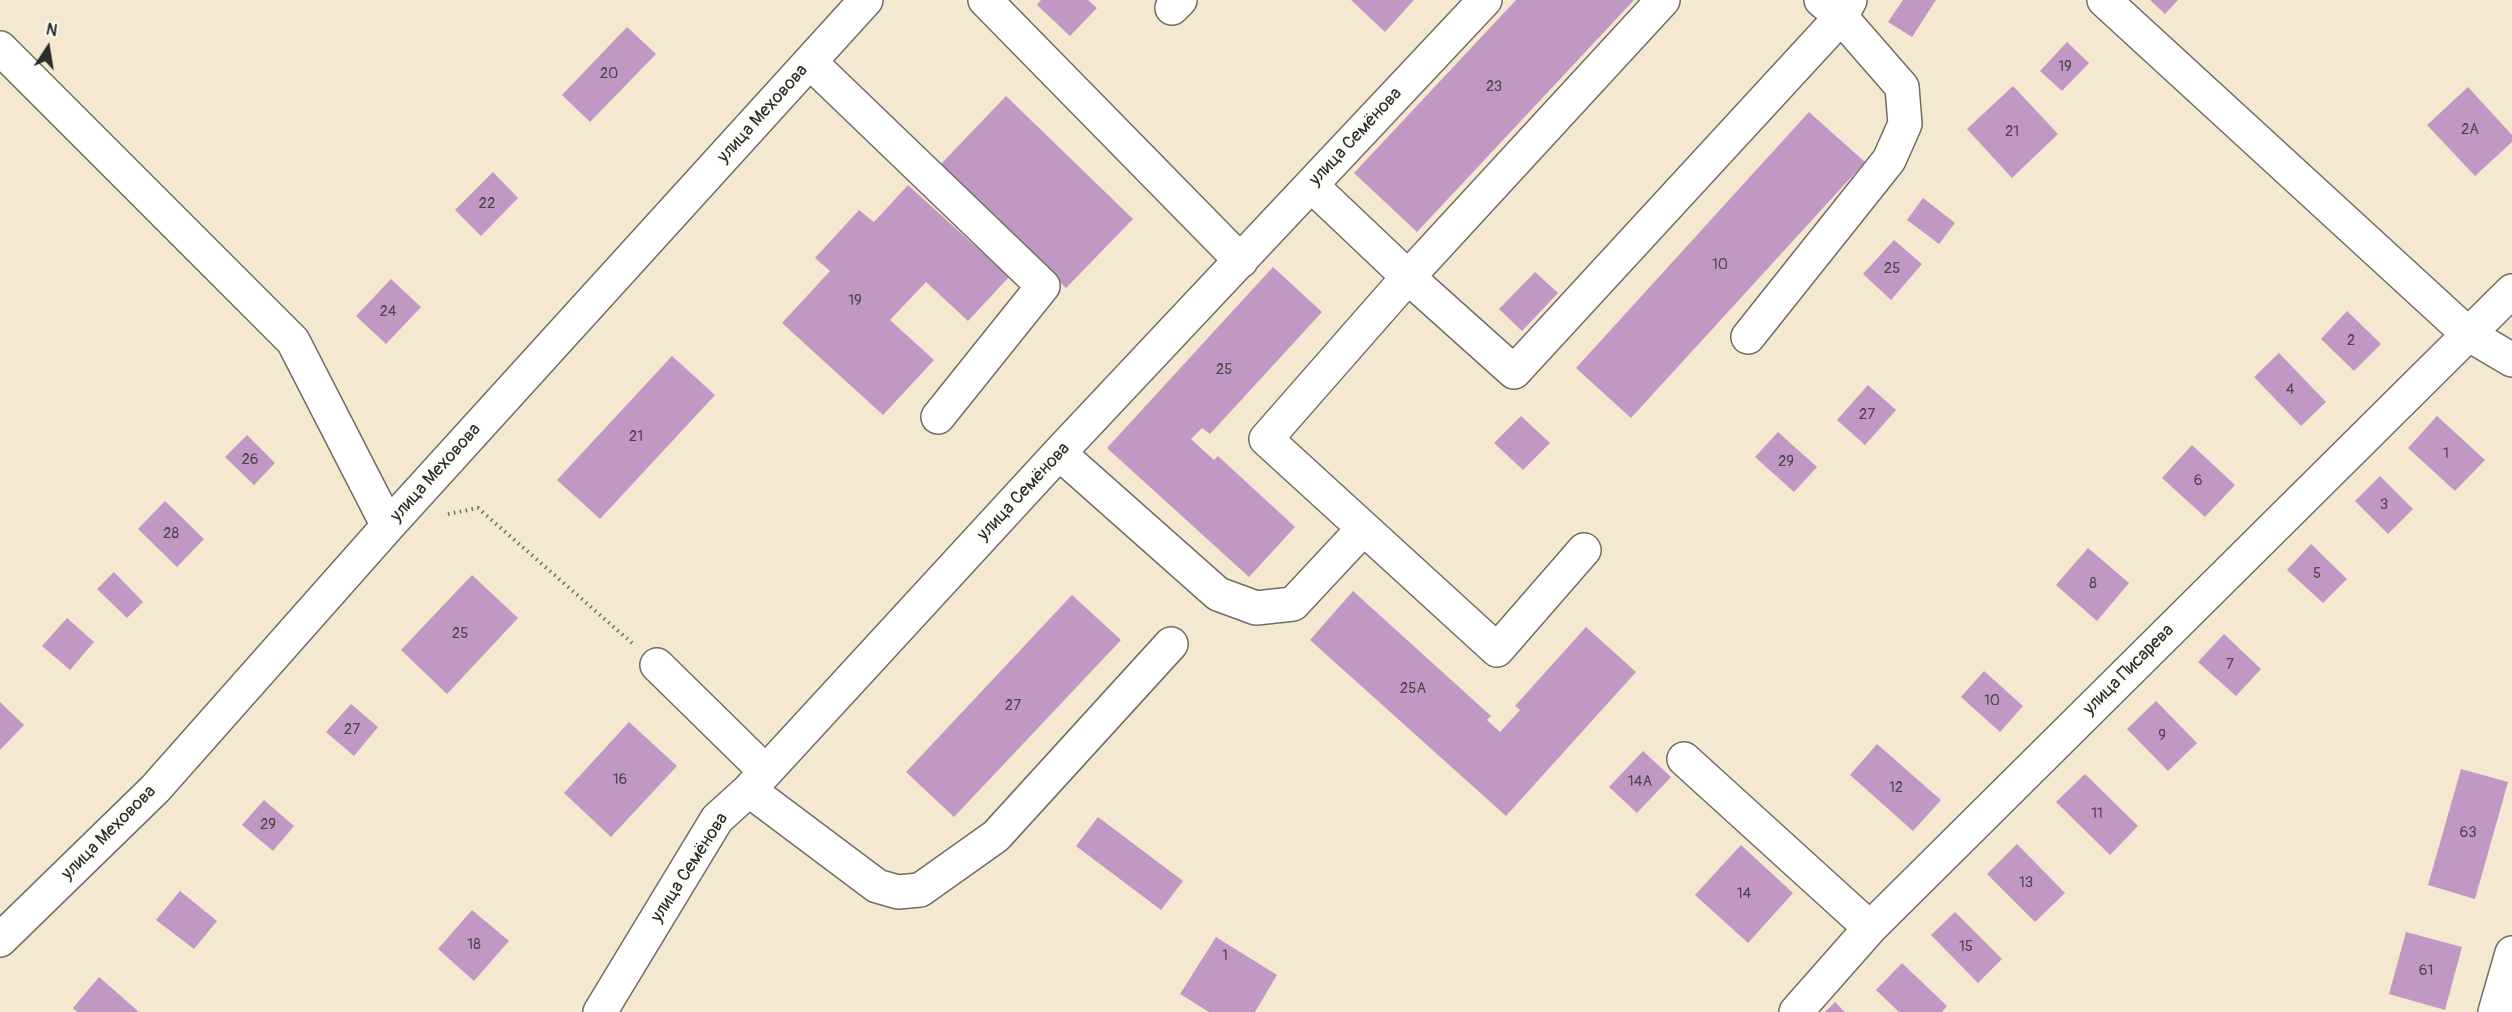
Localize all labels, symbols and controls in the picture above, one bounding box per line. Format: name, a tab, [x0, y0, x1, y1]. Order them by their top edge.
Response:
north arrow	[18, 18, 78, 78]
text: N	[44, 19, 59, 41]
house number: 19	[2058, 58, 2072, 76]
street label: улица Меховова	[713, 60, 813, 168]
house number: 20	[600, 65, 618, 83]
house number: 23	[1486, 78, 1502, 96]
street label: улица Семёнова	[1305, 83, 1407, 191]
house number: 2А	[2461, 121, 2479, 139]
house number: 21	[2005, 123, 2019, 141]
house number: 22	[479, 195, 495, 213]
house number: 10	[1712, 256, 1728, 274]
house number: 25	[1884, 260, 1900, 278]
house number: 19	[848, 292, 862, 310]
house number: 24	[379, 303, 397, 321]
house number: 2	[2347, 332, 2355, 350]
house number: 25	[1216, 361, 1232, 379]
house number: 4	[2286, 381, 2294, 399]
house number: 27	[1859, 406, 1875, 424]
street label: улица Меховова	[386, 419, 486, 527]
house number: 21	[629, 428, 643, 446]
street label: улица Семёнова	[973, 438, 1075, 546]
house number: 1	[2443, 445, 2449, 463]
house number: 26	[241, 451, 259, 469]
house number: 29	[1778, 453, 1794, 471]
house number: 6	[2194, 472, 2202, 490]
house number: 3	[2380, 496, 2388, 514]
house number: 28	[163, 525, 179, 543]
house number: 5	[2313, 565, 2321, 583]
house number: 8	[2089, 575, 2097, 593]
street label: улица Писарева	[2079, 620, 2179, 720]
house number: 25	[452, 625, 468, 643]
house number: 7	[2226, 656, 2234, 674]
house number: 25А	[1400, 680, 1426, 698]
house number: 10	[1984, 692, 2000, 710]
house number: 27	[1005, 697, 1021, 715]
house number: 27	[344, 721, 360, 739]
house number: 9	[2158, 727, 2166, 745]
house number: 16	[613, 771, 627, 789]
house number: 14А	[1628, 773, 1652, 791]
house number: 12	[1889, 779, 1903, 797]
street label: улица Меховова	[57, 781, 161, 885]
house number: 11	[2091, 805, 2103, 823]
street label: улица Семёнова	[647, 809, 733, 927]
house number: 29	[260, 816, 276, 834]
house number: 63	[2459, 824, 2477, 842]
house number: 13	[2019, 874, 2033, 892]
house number: 14	[1737, 885, 1751, 903]
house number: 18	[467, 936, 481, 954]
house number: 15	[1959, 938, 1973, 956]
house number: 1	[1222, 947, 1228, 965]
house number: 61	[2419, 962, 2433, 980]

